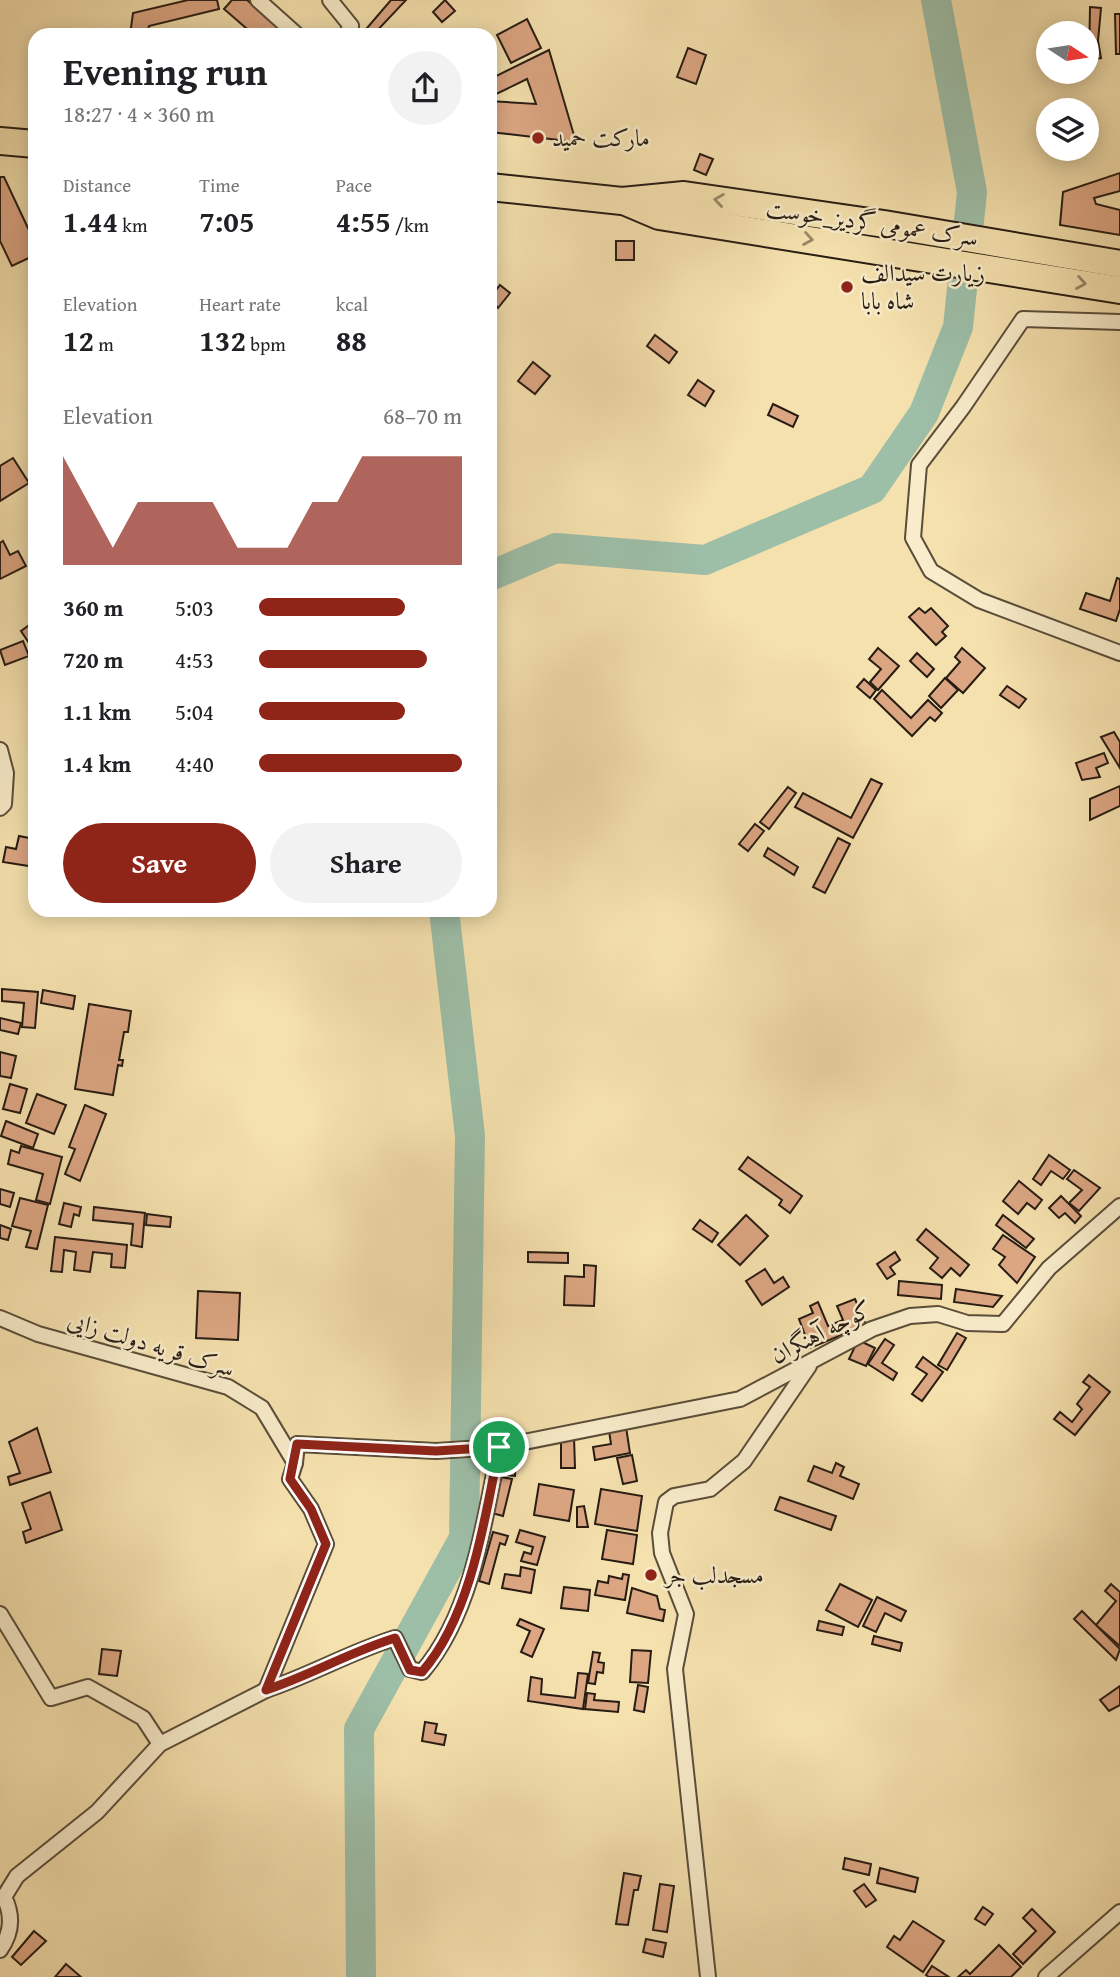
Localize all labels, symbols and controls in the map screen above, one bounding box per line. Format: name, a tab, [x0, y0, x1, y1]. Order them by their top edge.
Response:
north arrow	[1036, 21, 1099, 84]
map controls	[1036, 21, 1099, 161]
text: Evening run	[63, 43, 267, 99]
button: share	[388, 51, 462, 125]
text: 18:27 · 4 × 360 m	[63, 97, 215, 130]
button: layers	[1036, 98, 1099, 161]
place label: مارکت حمید	[552, 120, 650, 155]
marker: مارکت حمید	[530, 130, 546, 146]
text: Distance	[63, 171, 131, 199]
text: Time	[199, 171, 240, 199]
text: Pace	[336, 171, 372, 199]
street label: سرک عمومی گردیز_خوست	[764, 190, 980, 255]
one-way arrow	[713, 193, 725, 208]
text: 1.44	[63, 199, 118, 243]
text: 7:05	[199, 199, 254, 243]
text: 4:55	[336, 199, 391, 243]
text: km	[118, 211, 147, 239]
text: /km	[391, 211, 429, 239]
one-way arrow	[802, 231, 814, 246]
place label: زیارت سیدالف شاه بابا	[861, 255, 985, 318]
one-way arrow	[1075, 275, 1087, 290]
marker: زیارت سیدالف شاه بابا	[839, 279, 855, 295]
text: Elevation	[63, 290, 137, 318]
text: Heart rate	[199, 290, 281, 318]
text: kcal	[336, 290, 368, 318]
text: 12	[63, 318, 94, 362]
text: 132	[199, 318, 246, 362]
text: 88	[336, 318, 367, 362]
text: m	[94, 330, 114, 358]
text: bpm	[246, 330, 286, 358]
text: Elevation	[63, 399, 153, 432]
text: 68–70 m	[383, 399, 462, 432]
text: 360 m	[63, 591, 124, 624]
text: 5:03	[175, 591, 214, 624]
text: 720 m	[63, 643, 124, 676]
text: 4:53	[175, 643, 214, 676]
text: 1.1 km	[63, 695, 131, 728]
text: 5:04	[175, 695, 214, 728]
text: 1.4 km	[63, 747, 131, 780]
text: 4:40	[175, 747, 214, 780]
button: Save	[63, 823, 256, 903]
button: Share	[270, 823, 462, 903]
street label: کوچه آهنگران	[764, 1291, 878, 1372]
street label: سرک قریه دولت زایی	[63, 1302, 239, 1386]
pin	[469, 1417, 529, 1477]
icon: arrive	[480, 1428, 518, 1466]
place label: مسجدلب جر	[662, 1557, 764, 1592]
marker: مسجدلب جر	[643, 1567, 659, 1583]

